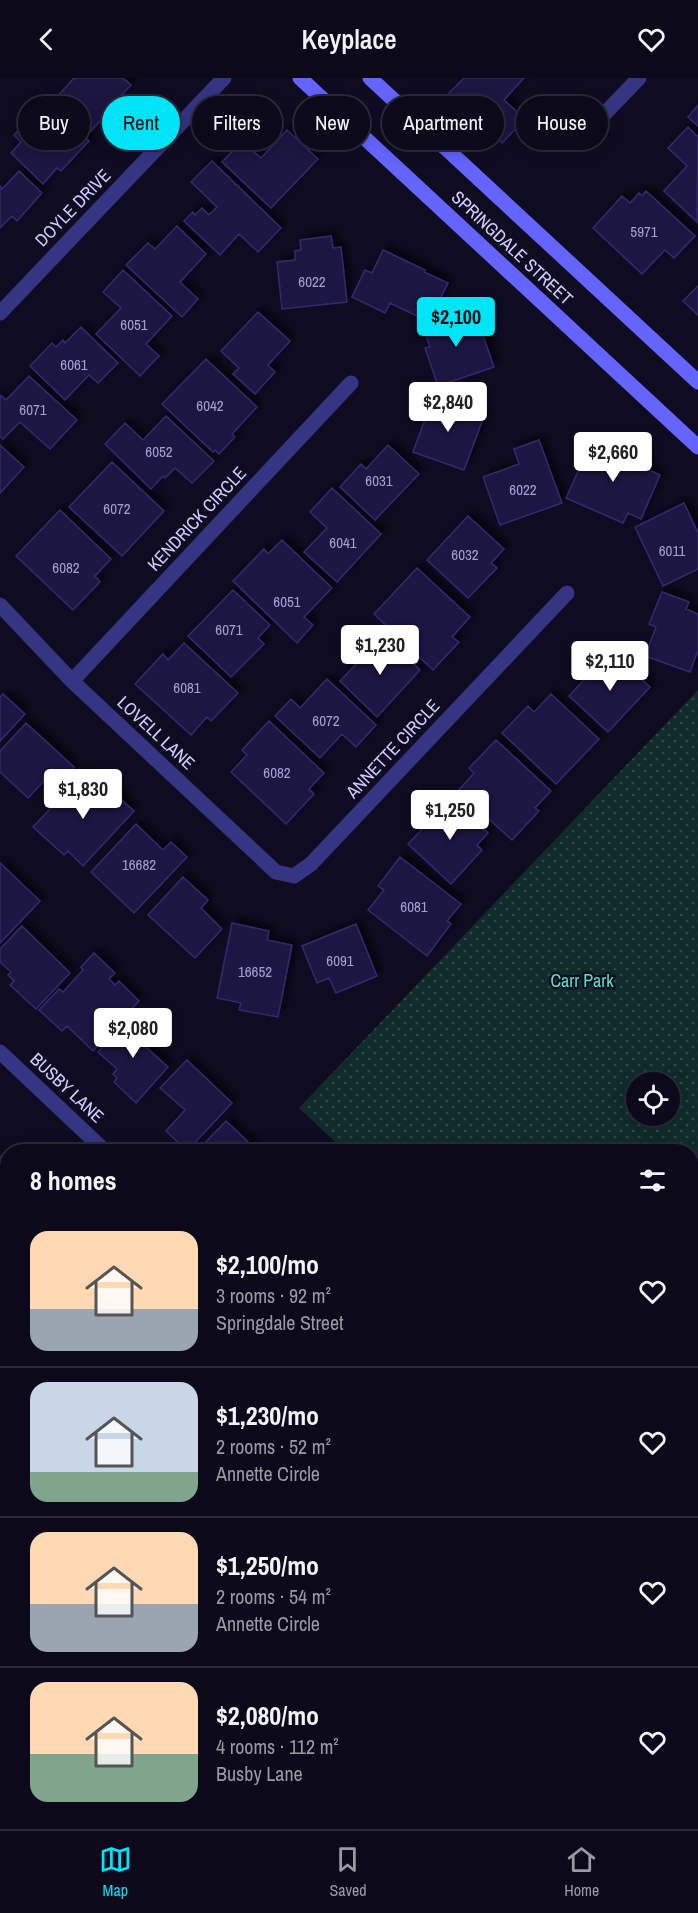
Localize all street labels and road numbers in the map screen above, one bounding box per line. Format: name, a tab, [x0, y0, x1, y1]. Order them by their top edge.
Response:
street label: DOYLE DRIVE	[29, 163, 116, 252]
street label: SPRINGDALE STREET	[446, 185, 578, 310]
street label: KENDRICK CIRCLE	[142, 461, 252, 576]
street label: LOVELL LANE	[112, 690, 201, 775]
street label: ANNETTE CIRCLE	[339, 694, 445, 804]
street label: BUSBY LANE	[25, 1047, 110, 1128]

